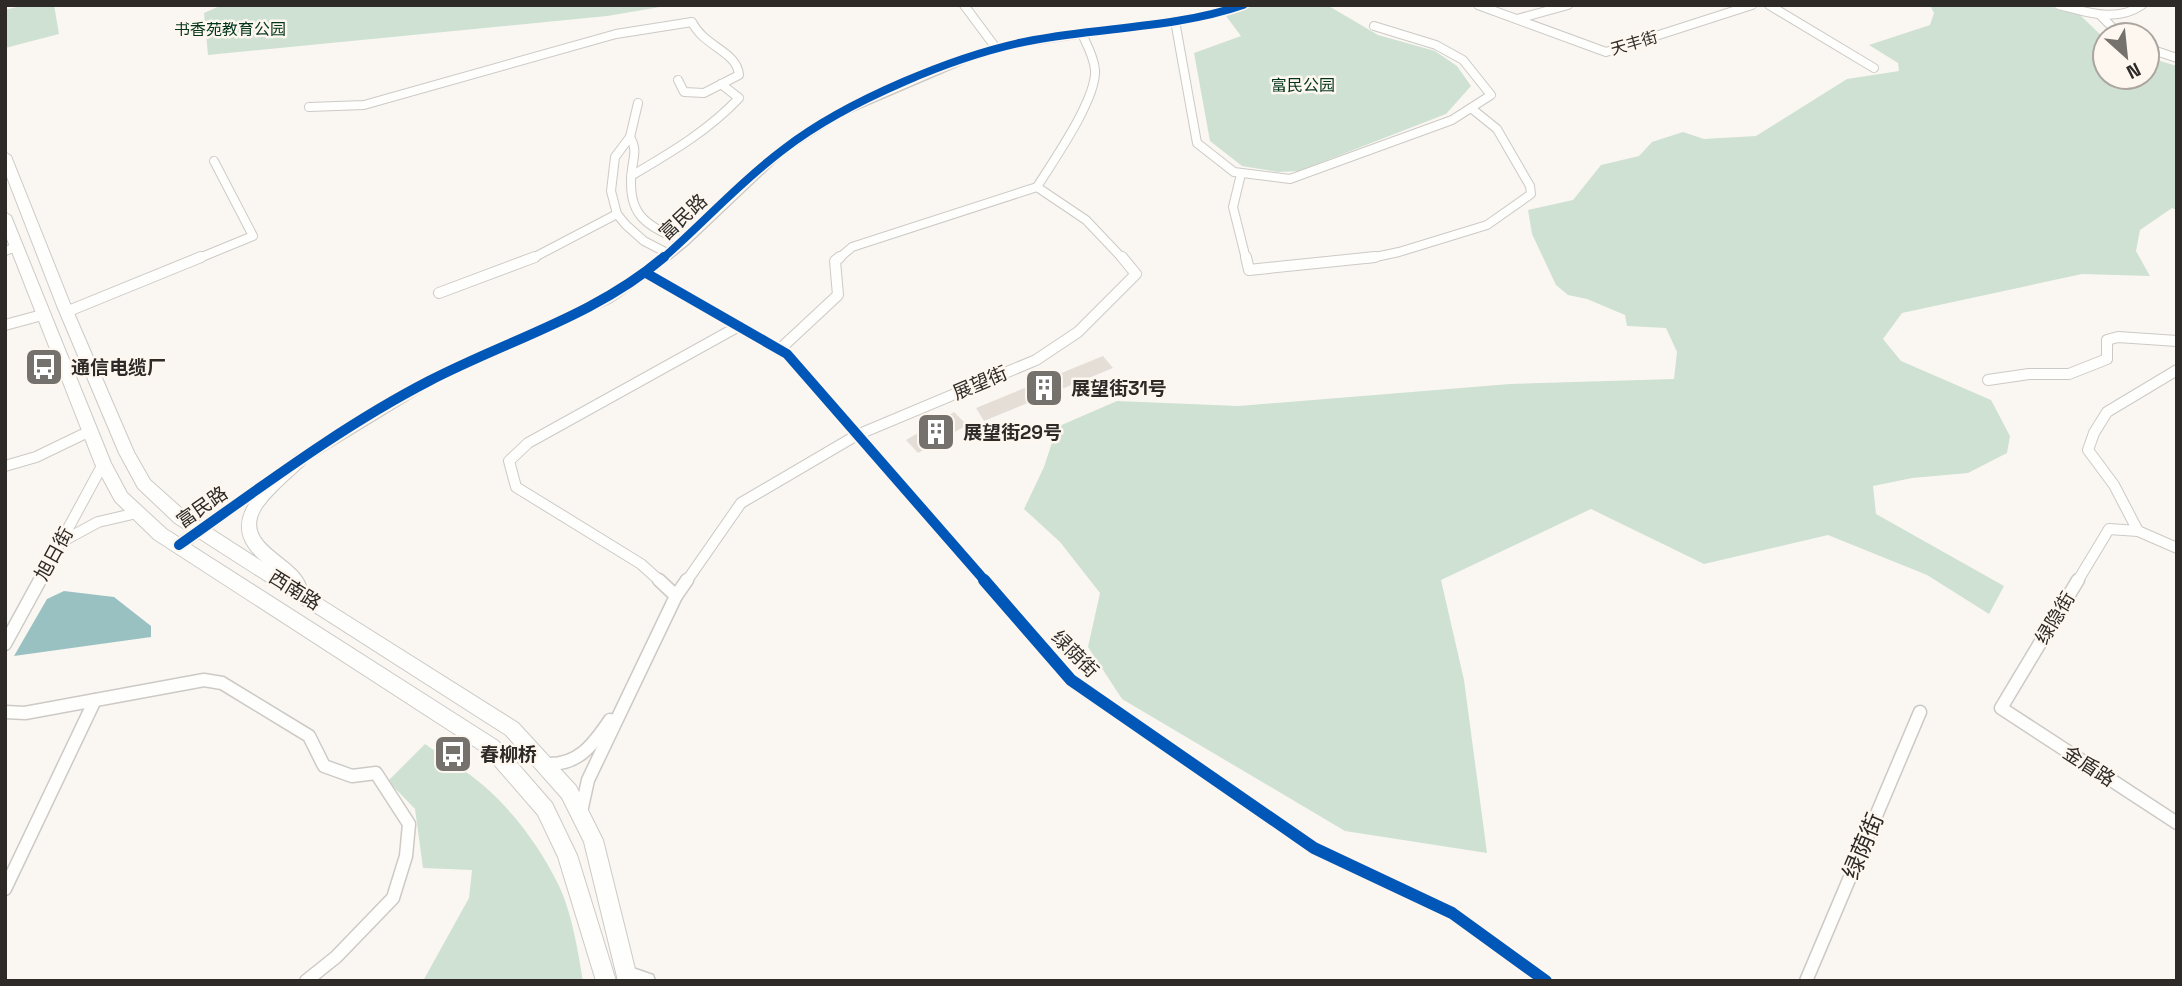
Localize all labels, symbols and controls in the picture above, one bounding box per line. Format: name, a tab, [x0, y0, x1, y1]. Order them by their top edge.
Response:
park label: 书香苑教育公园	[174, 19, 286, 40]
north arrow	[2091, 21, 2161, 91]
street label: 天丰街	[1608, 26, 1660, 60]
text: N	[2122, 57, 2145, 85]
park label: 富民公园	[1271, 75, 1335, 96]
street label: 富民路	[654, 188, 712, 246]
bus stop icon: 通信电缆厂	[23, 346, 65, 388]
place label: 通信电缆厂	[71, 355, 166, 380]
street label: 展望街	[949, 360, 1011, 406]
building icon: 展望街31号	[1023, 367, 1065, 409]
place label: 展望街31号	[1071, 376, 1167, 401]
building icon: 展望街29号	[915, 411, 957, 453]
place label: 展望街29号	[963, 420, 1062, 445]
street label: 富民路	[171, 480, 233, 534]
street label: 旭日街	[29, 523, 79, 585]
street label: 西南路	[264, 564, 326, 616]
street label: 绿隐街	[2030, 587, 2080, 649]
street label: 绿荫街	[1046, 625, 1104, 683]
bus stop icon: 春柳桥	[432, 733, 474, 775]
street label: 金盾路	[2058, 740, 2120, 792]
place label: 春柳桥	[480, 742, 537, 767]
street label: 绿荫街	[1836, 808, 1890, 884]

